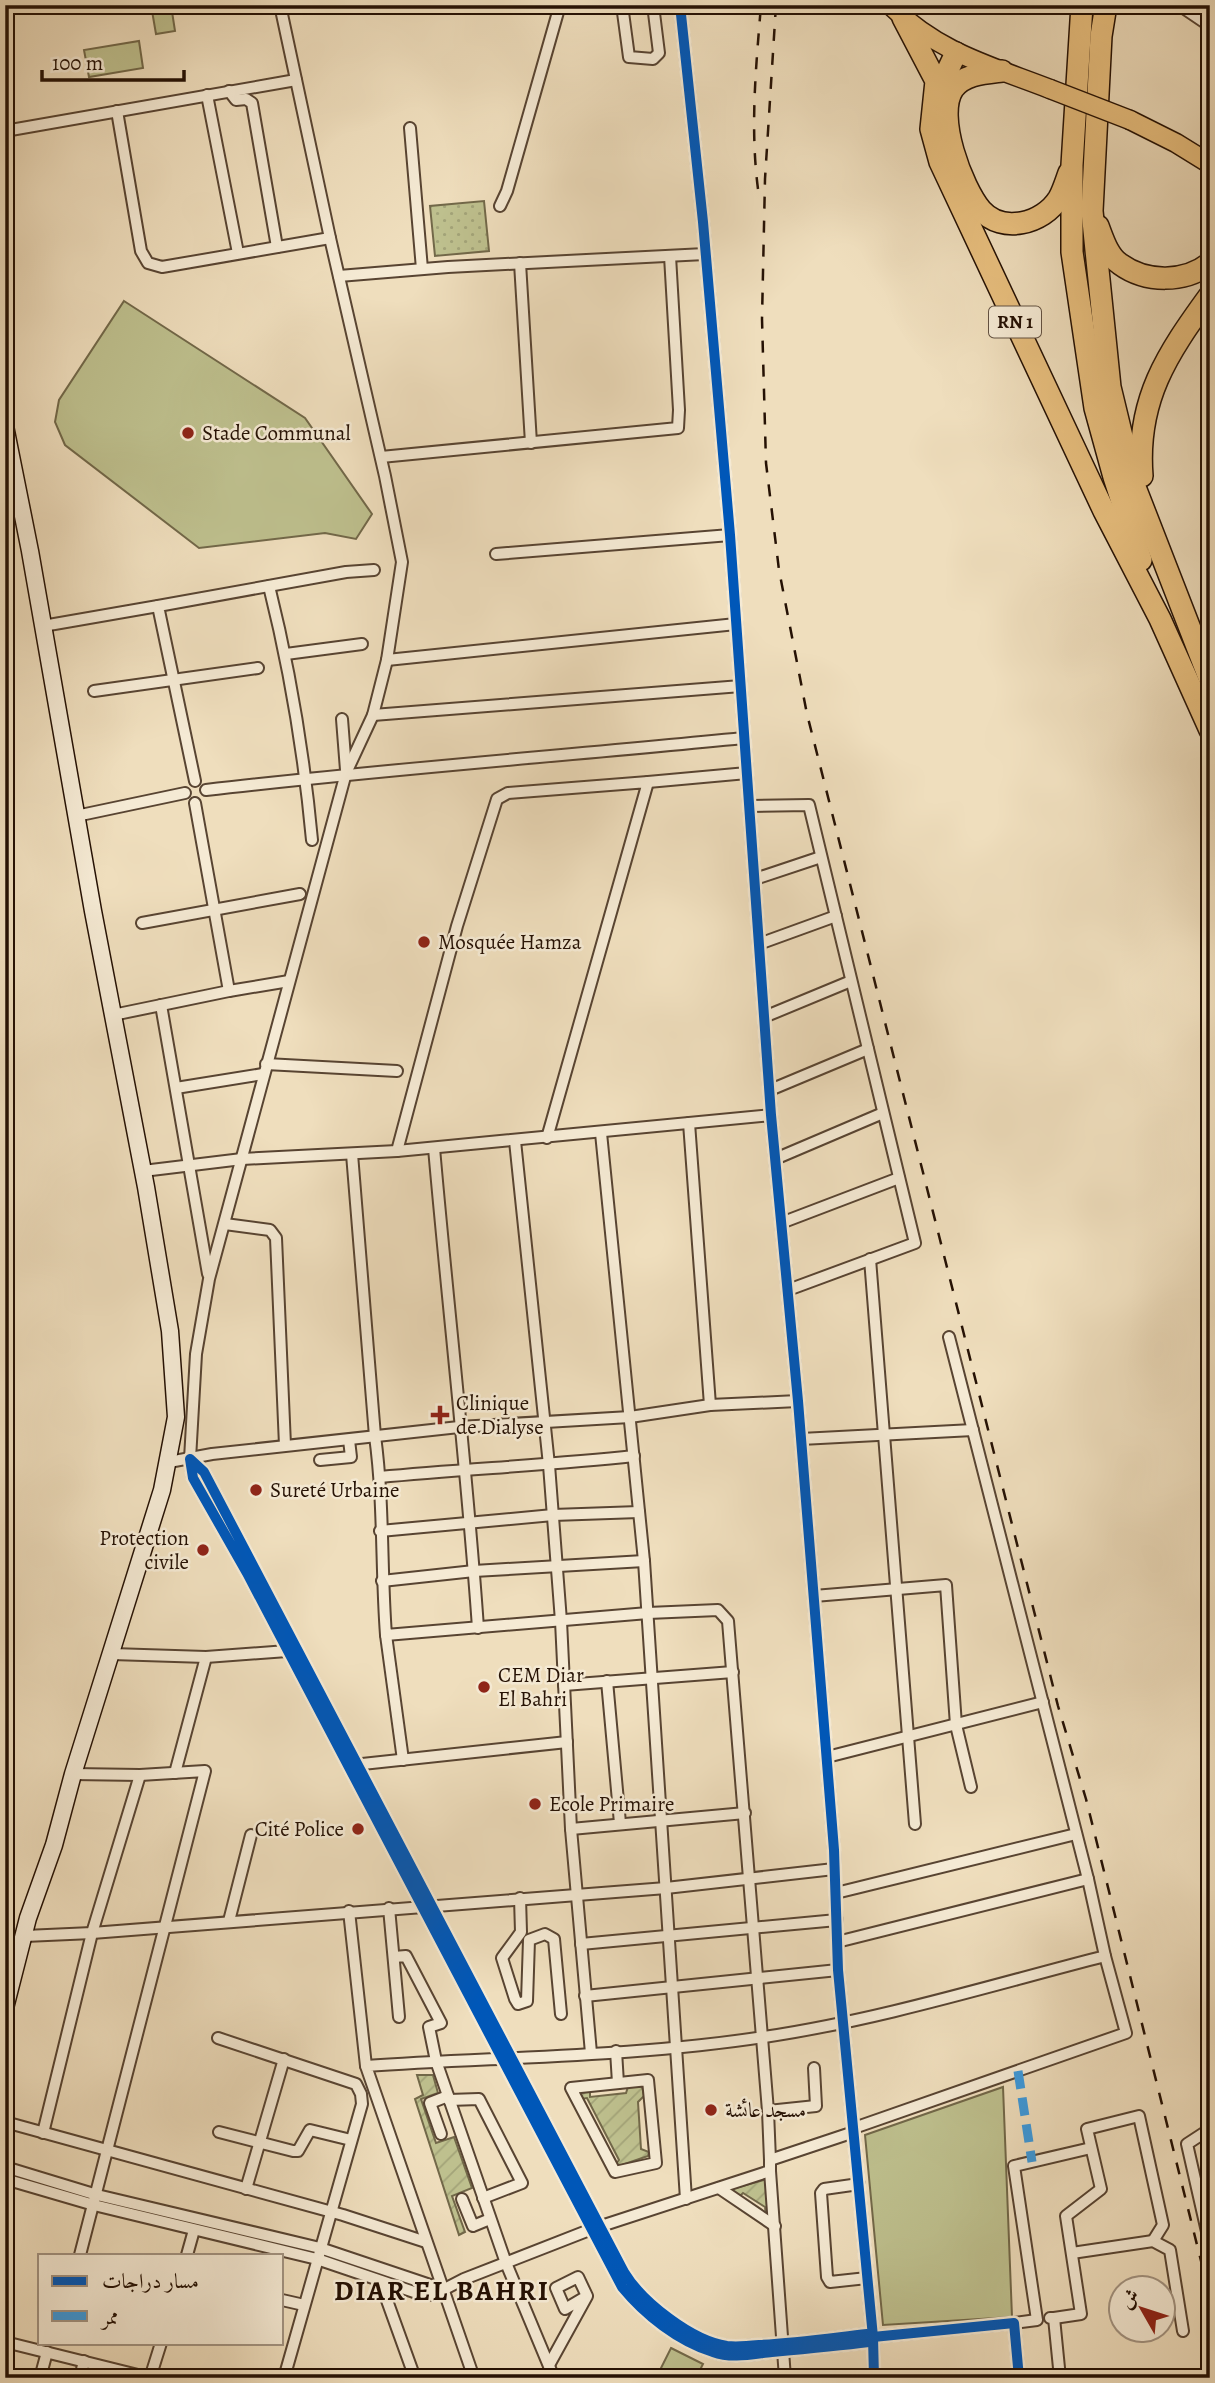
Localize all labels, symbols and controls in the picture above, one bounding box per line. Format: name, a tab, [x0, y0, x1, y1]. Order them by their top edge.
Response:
scale bar	[42, 38, 184, 82]
text: 100 m	[52, 49, 103, 77]
road number: RN 1	[989, 306, 1041, 338]
place label: Stade Communal	[202, 419, 351, 447]
marker: Stade Communal	[180, 425, 196, 441]
place label: Mosquée Hamza	[438, 928, 582, 956]
marker: Mosquée Hamza	[416, 934, 432, 950]
place label: Clinique de Dialyse	[456, 1389, 544, 1441]
marker: Clinique de Dialyse	[430, 1405, 450, 1425]
place label: Sureté Urbaine	[270, 1476, 399, 1504]
marker: Sureté Urbaine	[248, 1482, 264, 1498]
place label: Protection civile	[99, 1524, 189, 1576]
marker: Protection civile	[195, 1542, 211, 1558]
place label: CEM Diar El Bahri	[498, 1661, 584, 1713]
marker: CEM Diar El Bahri	[476, 1679, 492, 1695]
place label: Ecole Primaire	[549, 1790, 674, 1818]
marker: Ecole Primaire	[527, 1796, 543, 1812]
place label: Cité Police	[255, 1815, 344, 1843]
marker: Cité Police	[350, 1821, 366, 1837]
place label: مسجد عائشة	[725, 2096, 806, 2124]
marker: مسجد عائشة	[703, 2102, 719, 2118]
legend	[38, 2254, 284, 2344]
text: مسار دراجات	[102, 2267, 199, 2295]
district label: DIAR EL BAHRI	[334, 2272, 550, 2310]
north arrow	[1106, 2274, 1176, 2344]
text: ش	[1114, 2283, 1146, 2314]
text: ممر	[100, 2303, 119, 2331]

